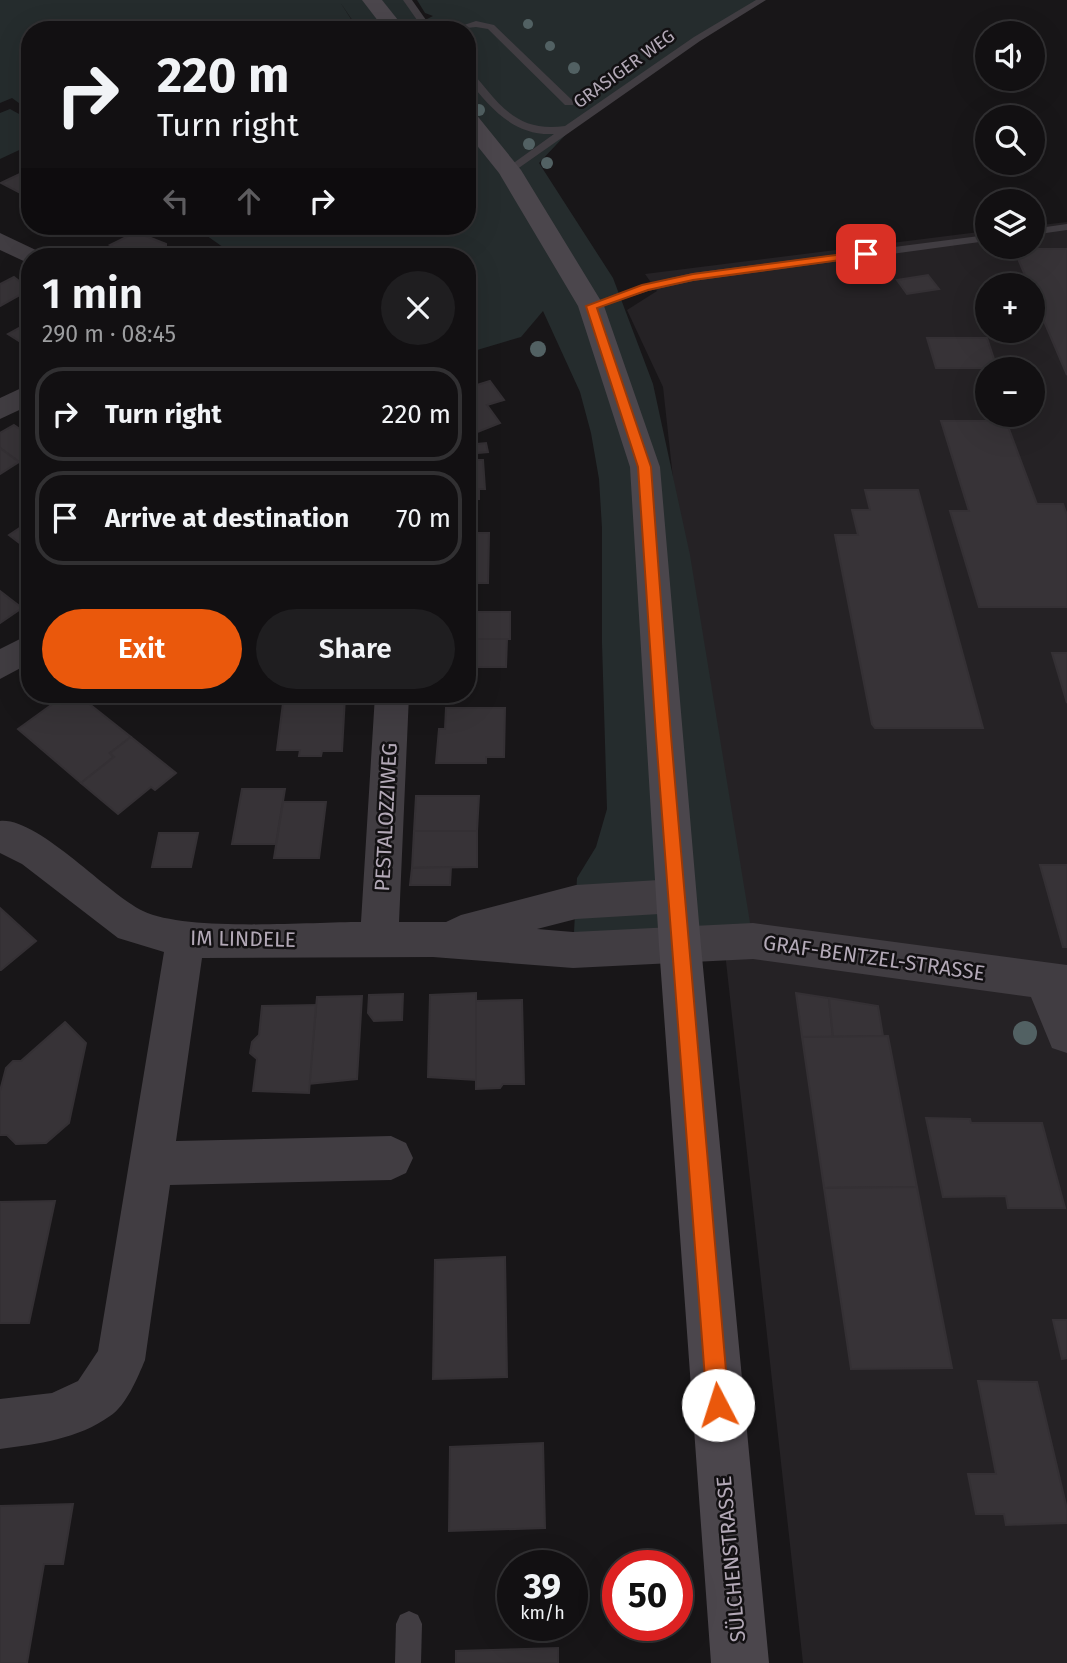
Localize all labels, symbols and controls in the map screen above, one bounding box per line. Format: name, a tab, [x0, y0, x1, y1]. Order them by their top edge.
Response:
map controls	[975, 21, 1045, 427]
button: sound	[975, 21, 1045, 91]
street label: GRASIGER WEG	[569, 25, 679, 113]
text: 220 m	[157, 46, 289, 105]
icon: right	[42, 49, 133, 140]
button: search	[975, 105, 1045, 175]
text: Turn right	[157, 106, 299, 144]
icon: left	[157, 182, 195, 220]
icon: ahead	[230, 182, 268, 220]
icon: right	[303, 182, 341, 220]
button: layers	[975, 189, 1045, 259]
pin	[836, 224, 896, 284]
icon: arrive	[847, 235, 885, 273]
text: 1 min	[42, 269, 143, 319]
button: close	[381, 271, 455, 345]
button: +	[975, 273, 1045, 343]
text: 290 m · 08:45	[42, 320, 176, 348]
button: −	[975, 357, 1045, 427]
icon: right	[46, 395, 84, 433]
text: Turn right	[105, 399, 222, 430]
text: 220 m	[382, 399, 451, 430]
icon: arrive	[46, 499, 84, 537]
text: Arrive at destination	[105, 503, 349, 534]
text: 70 m	[396, 503, 451, 534]
button: Exit	[42, 609, 242, 689]
button: Share	[256, 609, 455, 689]
street label: PESTALOZZIWEG	[369, 742, 403, 892]
street label: IM LINDELE	[190, 925, 296, 953]
street label: GRAF-BENTZEL-STRASSE	[761, 930, 987, 986]
position arrow	[681, 1368, 755, 1442]
street label: SÜLCHENSTRASSE	[711, 1475, 751, 1643]
speed limit sign: 50	[602, 1550, 693, 1641]
text: 39	[524, 1565, 561, 1607]
text: km/h	[520, 1602, 565, 1624]

